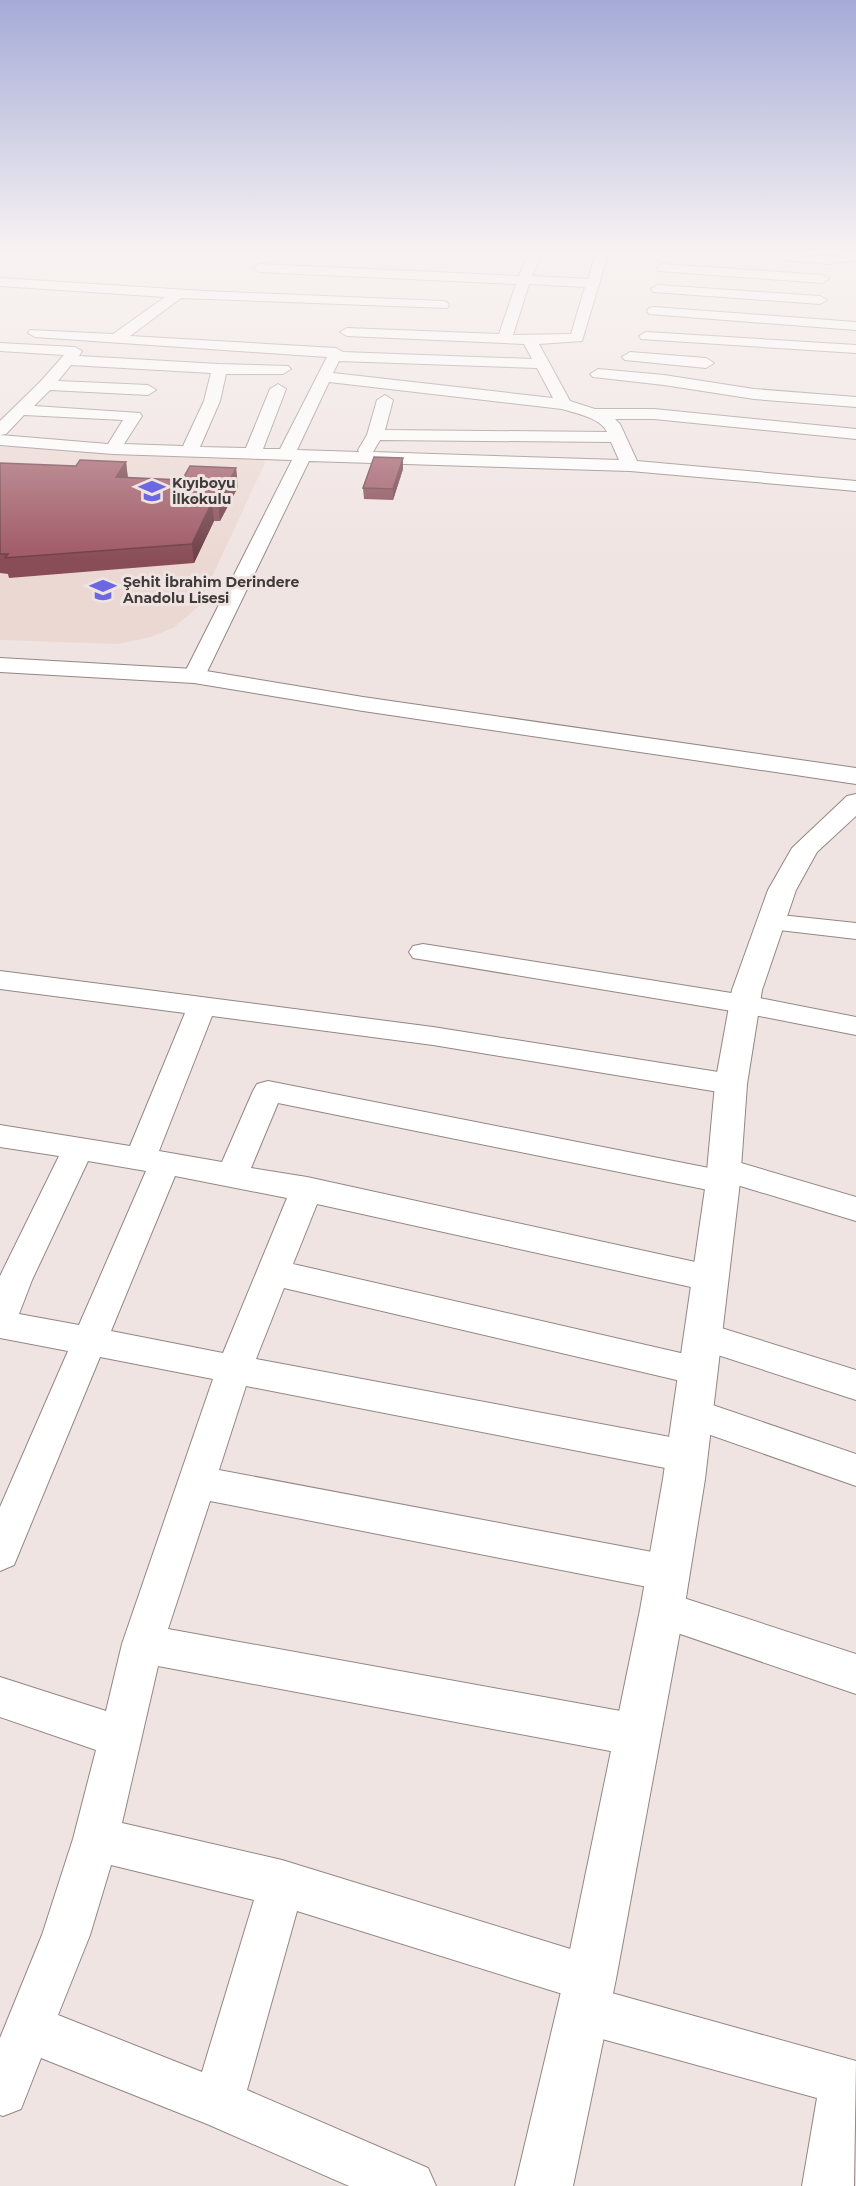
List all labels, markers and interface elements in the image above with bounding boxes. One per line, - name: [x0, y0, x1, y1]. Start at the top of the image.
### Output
- place label: Kıyıboyu İlkokulu: [172, 474, 236, 508]
- school or university icon: Kıyıboyu İlkokulu: [137, 476, 167, 506]
- place label: Şehit İbrahim Derindere Anadolu Lisesi: [122, 573, 299, 607]
- school or university icon: Şehit İbrahim Derindere Anadolu Lisesi: [88, 575, 118, 605]

